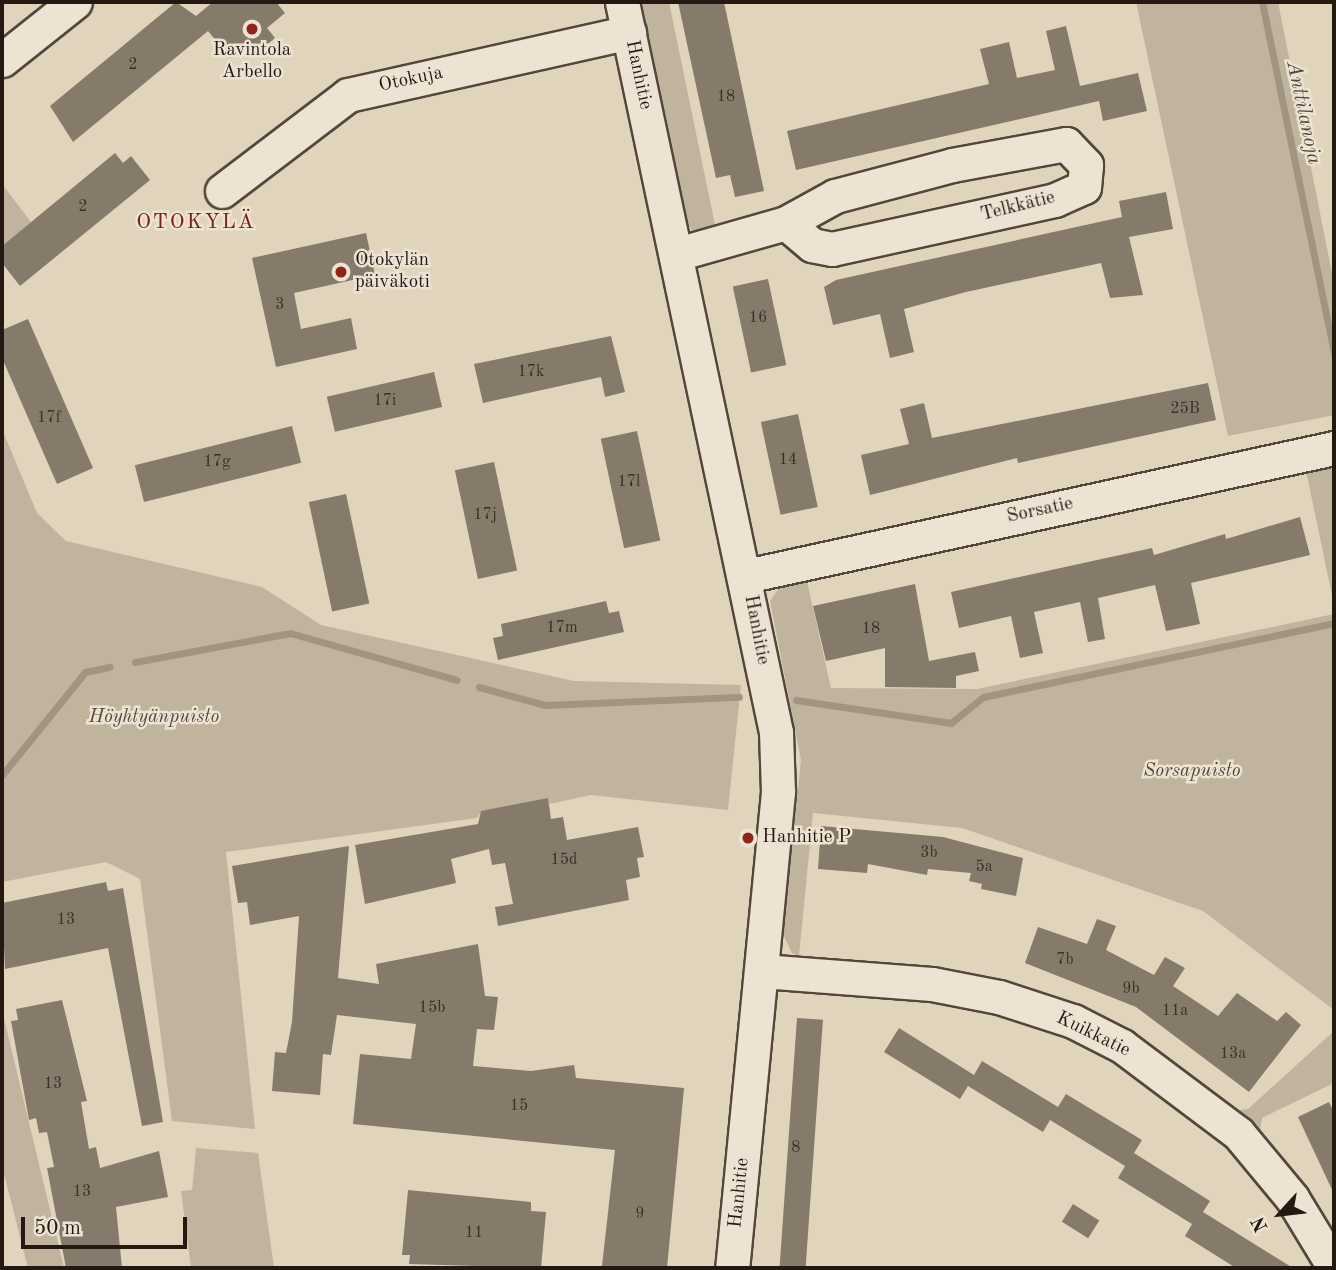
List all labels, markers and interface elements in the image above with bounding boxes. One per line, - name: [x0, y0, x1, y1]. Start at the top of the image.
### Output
- marker: Ravintola Arbello: [244, 21, 260, 37]
- street label: Hanhitie: [620, 38, 656, 112]
- place label: Ravintola Arbello: [213, 40, 291, 84]
- house number: 2: [128, 55, 138, 75]
- water label: Anttilanoja: [1280, 59, 1326, 167]
- street label: Otokuja: [377, 62, 445, 98]
- house number: 18: [717, 87, 735, 107]
- street label: Telkkätie: [978, 187, 1058, 227]
- house number: 2: [78, 197, 88, 217]
- district label: OTOKYLÄ: [137, 210, 255, 236]
- place label: Otokylän päiväkoti: [355, 250, 430, 294]
- marker: Otokylän päiväkoti: [333, 264, 349, 280]
- house number: 3: [275, 295, 285, 315]
- house number: 16: [749, 308, 767, 328]
- house number: 17k: [518, 362, 544, 382]
- house number: 17i: [374, 391, 396, 411]
- house number: 25B: [1170, 399, 1200, 419]
- house number: 17f: [37, 408, 61, 428]
- house number: 14: [779, 450, 797, 470]
- house number: 17g: [203, 452, 231, 472]
- house number: 17l: [618, 472, 640, 492]
- street label: Sorsatie: [1005, 493, 1075, 529]
- house number: 17j: [473, 505, 497, 525]
- street label: Hanhitie: [738, 593, 774, 667]
- house number: 17m: [546, 618, 578, 638]
- house number: 18: [862, 619, 880, 639]
- park label: Höyhtyänpuisto: [89, 707, 219, 729]
- park label: Sorsapuisto: [1143, 761, 1241, 783]
- place label: Hanhitie P: [762, 827, 851, 849]
- marker: Hanhitie P: [740, 830, 756, 846]
- house number: 3b: [920, 843, 938, 863]
- house number: 15d: [551, 850, 577, 870]
- house number: 5a: [975, 857, 993, 877]
- house number: 13: [57, 910, 75, 930]
- house number: 7b: [1056, 950, 1074, 970]
- house number: 9b: [1122, 979, 1140, 999]
- house number: 15b: [419, 998, 445, 1018]
- house number: 11a: [1162, 1001, 1188, 1021]
- street label: Kuikkatie: [1052, 1007, 1134, 1063]
- house number: 13a: [1220, 1044, 1246, 1064]
- house number: 13: [44, 1074, 62, 1094]
- house number: 15: [510, 1096, 528, 1116]
- house number: 8: [791, 1138, 801, 1158]
- street label: Hanhitie: [725, 1157, 755, 1229]
- north arrow: [1245, 1179, 1315, 1249]
- house number: 13: [73, 1182, 91, 1202]
- scale bar: [24, 1204, 191, 1248]
- house number: 9: [635, 1204, 645, 1224]
- text: N: [1249, 1213, 1273, 1235]
- text: 50 m: [34, 1218, 81, 1239]
- house number: 11: [465, 1223, 483, 1243]

